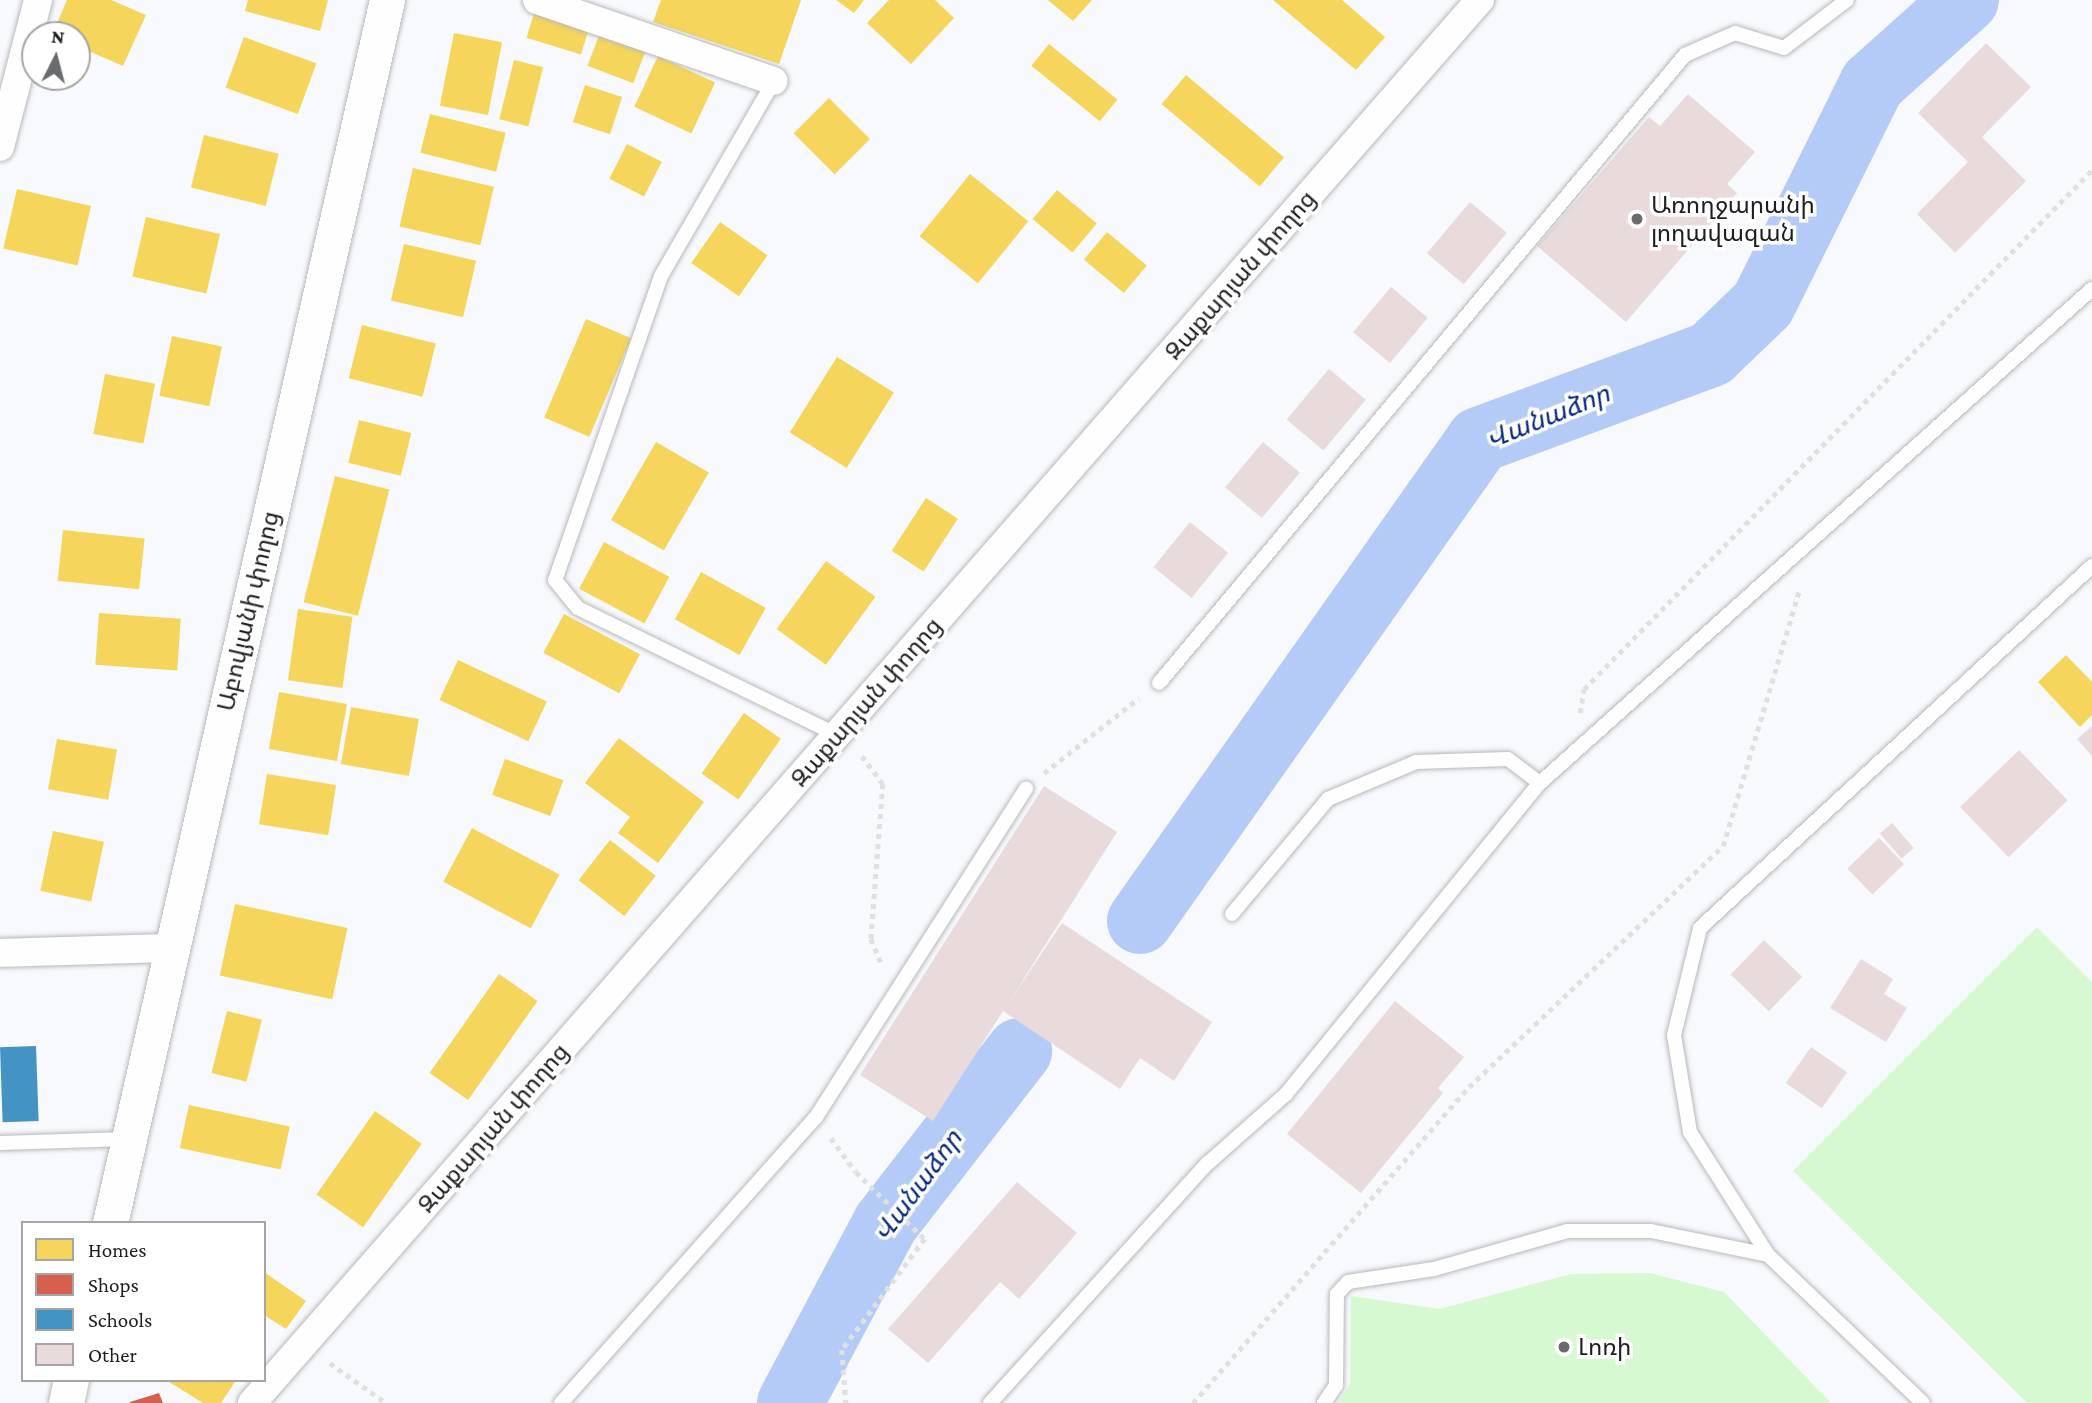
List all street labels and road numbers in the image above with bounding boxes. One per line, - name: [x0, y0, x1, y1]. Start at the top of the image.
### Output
- street label: Զաքարյան փողոց: [1158, 184, 1322, 366]
- street label: Աբովյանի փողոց: [211, 508, 285, 714]
- street label: Զաքարյան փողոց: [784, 611, 948, 793]
- street label: Զաքարյան փողոց: [411, 1037, 575, 1219]

